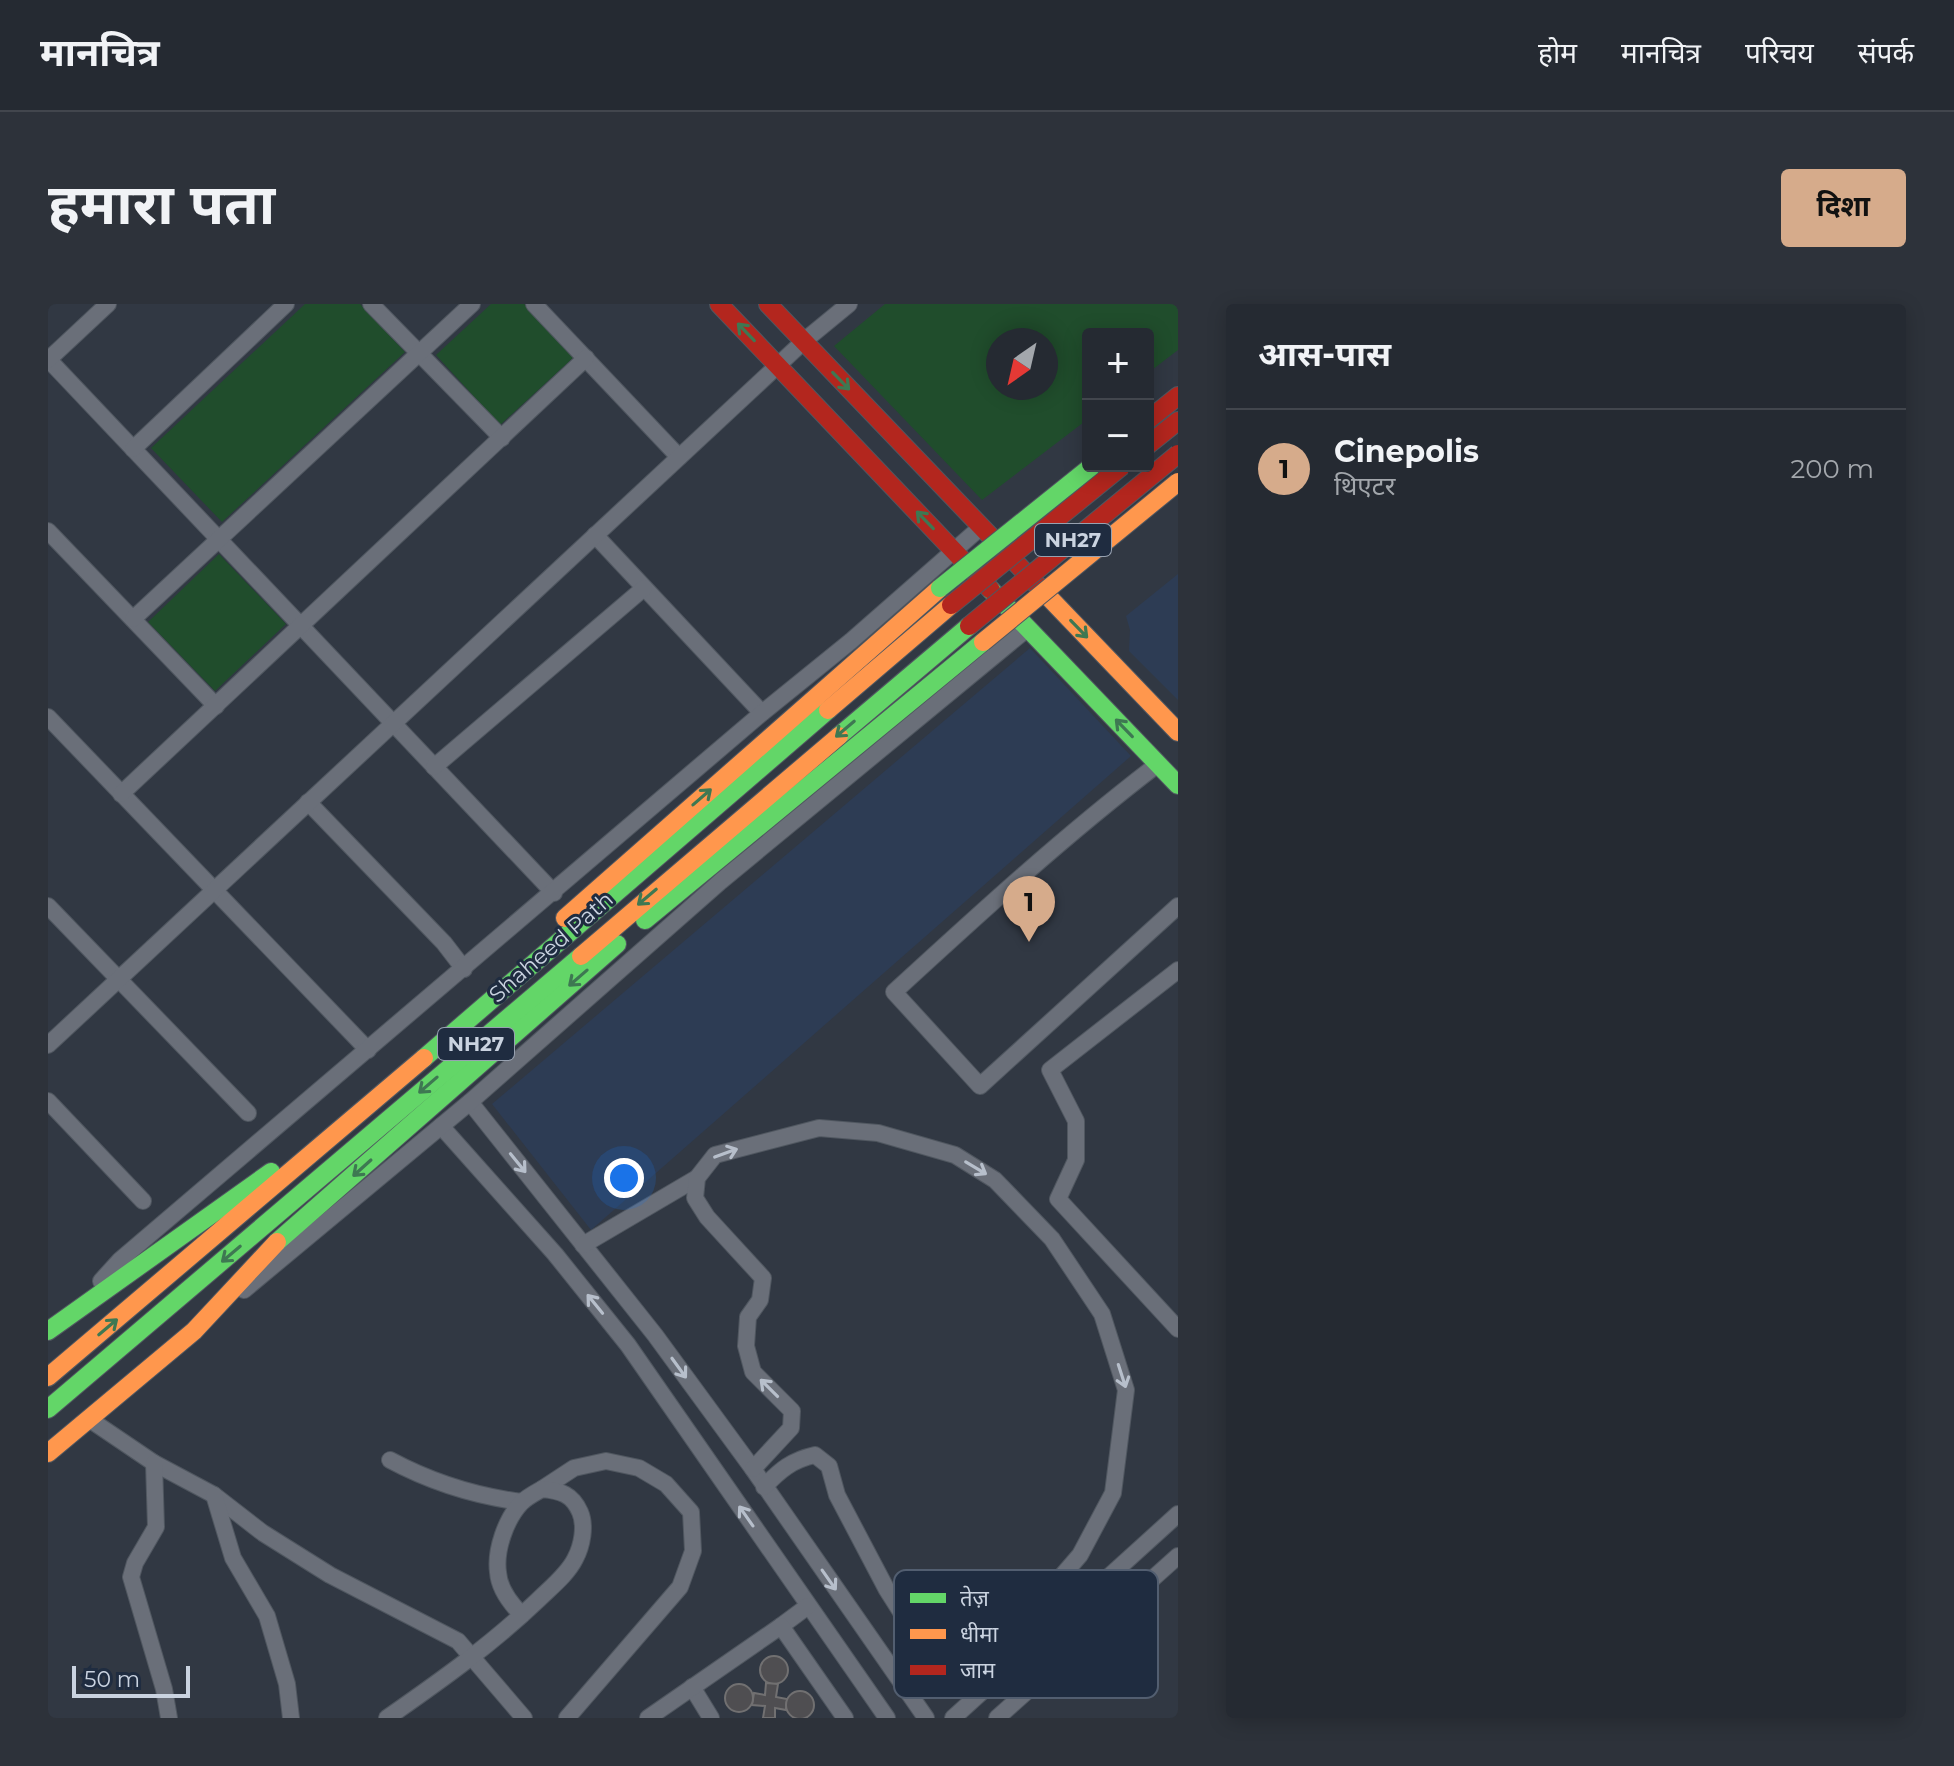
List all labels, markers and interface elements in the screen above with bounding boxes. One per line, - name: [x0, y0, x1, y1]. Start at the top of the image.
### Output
- text: मानचित्र: [40, 29, 160, 76]
- text: होम: [1538, 36, 1577, 70]
- text: मानचित्र: [1621, 36, 1701, 70]
- text: परिचय: [1745, 36, 1814, 70]
- text: संपर्क: [1858, 36, 1914, 70]
- button: दिशा: [1781, 169, 1906, 247]
- text: हमारा पता: [48, 170, 275, 238]
- one-way arrow: [737, 323, 756, 342]
- north arrow: [986, 328, 1058, 400]
- map controls: [1082, 328, 1154, 472]
- button: +: [1082, 328, 1154, 400]
- text: आस-पास: [1258, 333, 1391, 375]
- one-way arrow: [832, 370, 850, 390]
- button: −: [1082, 400, 1154, 472]
- text: Cinepolis: [1334, 433, 1479, 470]
- text: 1: [1279, 453, 1289, 485]
- text: 200 m: [1790, 453, 1874, 485]
- text: थिएटर: [1334, 470, 1395, 502]
- one-way arrow: [916, 510, 935, 530]
- road number: NH27: [1035, 524, 1111, 556]
- one-way arrow: [1069, 619, 1088, 638]
- one-way arrow: [1116, 719, 1134, 739]
- one-way arrow: [835, 720, 855, 738]
- one-way arrow: [691, 788, 712, 806]
- pin: 1: [1003, 876, 1055, 942]
- street label: Shaheed Path: [483, 886, 619, 1008]
- one-way arrow: [637, 888, 657, 906]
- one-way arrow: [569, 969, 589, 987]
- road number: NH27: [438, 1028, 514, 1060]
- one-way arrow: [419, 1076, 439, 1094]
- one-way arrow: [713, 1144, 738, 1159]
- one-way arrow: [510, 1152, 527, 1173]
- your location: [604, 1158, 644, 1198]
- one-way arrow: [352, 1159, 372, 1177]
- one-way arrow: [964, 1160, 987, 1176]
- one-way arrow: [221, 1245, 241, 1263]
- one-way arrow: [587, 1294, 604, 1315]
- one-way arrow: [97, 1318, 118, 1336]
- one-way arrow: [671, 1356, 687, 1378]
- one-way arrow: [1115, 1364, 1130, 1389]
- one-way arrow: [760, 1379, 779, 1398]
- one-way arrow: [738, 1505, 754, 1527]
- one-way arrow: [821, 1568, 837, 1590]
- legend: [894, 1570, 1158, 1698]
- text: तेज़: [960, 1585, 990, 1612]
- text: धीमा: [960, 1621, 998, 1648]
- text: जाम: [960, 1657, 996, 1684]
- scale bar: [72, 1662, 190, 1698]
- text: 50 m: [84, 1666, 140, 1693]

